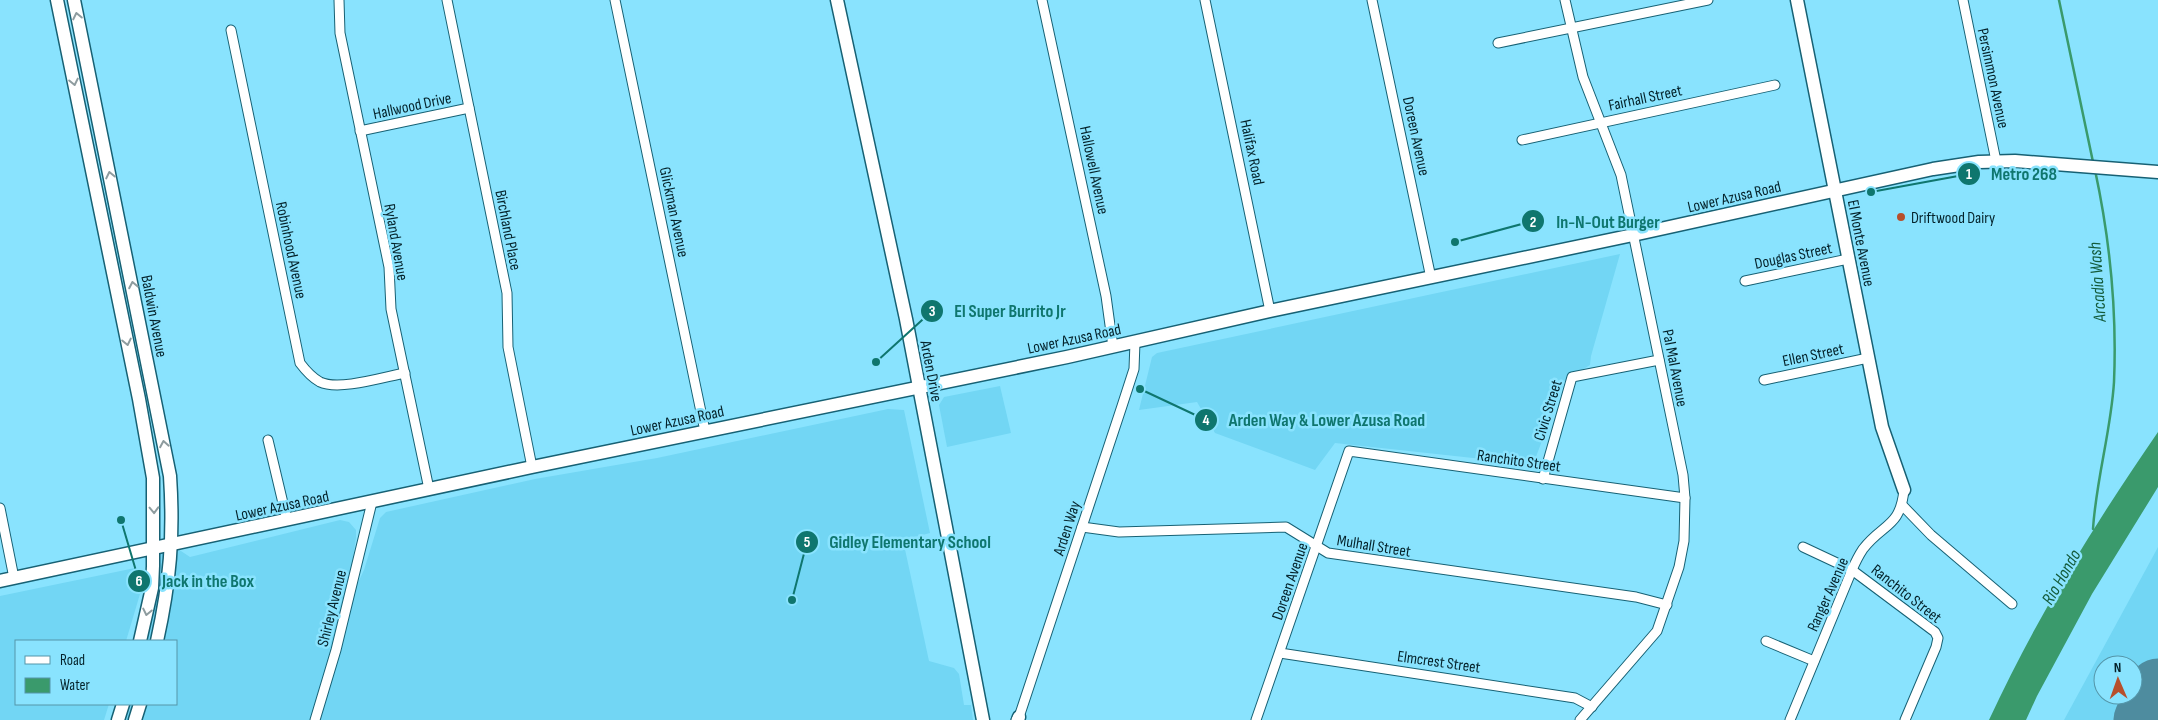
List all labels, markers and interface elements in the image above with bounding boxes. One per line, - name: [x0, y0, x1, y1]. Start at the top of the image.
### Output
- one-way arrow: [72, 11, 83, 20]
- street label: Persimmon Avenue: [1973, 26, 2012, 130]
- one-way arrow: [68, 78, 78, 86]
- street label: Fairhall Street: [1607, 81, 1684, 116]
- street label: Hallwood Drive: [371, 89, 453, 124]
- street label: Doreen Avenue: [1398, 95, 1433, 178]
- street label: Halifax Road: [1235, 118, 1268, 187]
- street label: Hallowell Avenue: [1075, 124, 1112, 216]
- callout: Metro 268: [1956, 158, 2067, 191]
- text: Metro 268: [1991, 164, 2057, 185]
- street label: Glickman Avenue: [655, 165, 692, 259]
- text: 1: [1966, 165, 1972, 184]
- one-way arrow: [105, 170, 116, 179]
- street label: Lower Azusa Road: [1686, 177, 1783, 217]
- street label: Birchland Place: [490, 188, 525, 272]
- street label: El Monte Avenue: [1843, 198, 1878, 288]
- street label: Robinhood Avenue: [271, 200, 310, 301]
- street label: Ryland Avenue: [379, 202, 412, 282]
- callout: In-N-Out Burger: [1521, 205, 1670, 238]
- place label: Driftwood Dairy: [1911, 209, 1995, 228]
- marker: Driftwood Dairy: [1895, 211, 1907, 223]
- text: In-N-Out Burger: [1556, 212, 1660, 233]
- text: 2: [1530, 213, 1536, 232]
- street label: Douglas Street: [1753, 239, 1834, 274]
- water label: Arcadia Wash: [2084, 241, 2111, 324]
- street label: Baldwin Avenue: [136, 274, 171, 359]
- one-way arrow: [128, 280, 138, 289]
- callout: El Super Burrito Jr: [920, 295, 1076, 328]
- text: El Super Burrito Jr: [954, 301, 1066, 322]
- text: 3: [929, 302, 936, 321]
- street label: Lower Azusa Road: [1026, 320, 1123, 359]
- street label: Pal Mal Avenue: [1658, 328, 1691, 409]
- one-way arrow: [121, 337, 132, 346]
- street label: Arden Drive: [915, 338, 946, 403]
- street label: Ellen Street: [1781, 340, 1846, 371]
- street label: Civic Street: [1530, 378, 1567, 443]
- street label: Lower Azusa Road: [629, 402, 726, 441]
- callout: Arden Way & Lower Azusa Road: [1194, 403, 1435, 436]
- text: Arden Way & Lower Azusa Road: [1228, 410, 1425, 431]
- text: 4: [1203, 411, 1210, 430]
- one-way arrow: [160, 440, 170, 449]
- street label: Ranchito Street: [1476, 446, 1562, 477]
- street label: Lower Azusa Road: [234, 487, 331, 526]
- street label: Arden Way: [1049, 499, 1085, 559]
- one-way arrow: [149, 506, 159, 514]
- callout: Gidley Elementary School: [794, 526, 1001, 559]
- street label: Mulhall Street: [1336, 531, 1412, 562]
- text: Gidley Elementary School: [829, 532, 991, 553]
- text: 5: [804, 533, 811, 552]
- street label: Doreen Avenue: [1268, 540, 1312, 623]
- water label: Rio Hondo: [2037, 545, 2086, 609]
- street label: Ranger Avenue: [1804, 555, 1853, 635]
- street label: Ranchito Street: [1867, 561, 1945, 628]
- callout: Jack in the Box: [127, 565, 264, 598]
- street label: Shirley Avenue: [314, 568, 351, 649]
- text: Jack in the Box: [161, 571, 254, 592]
- text: 6: [135, 572, 143, 591]
- one-way arrow: [142, 607, 153, 616]
- legend: [15, 640, 178, 705]
- street label: Elmcrest Street: [1396, 647, 1482, 678]
- text: Road: [60, 651, 85, 670]
- north arrow: [2093, 655, 2143, 705]
- text: N: [2114, 659, 2122, 676]
- text: Water: [60, 676, 91, 695]

